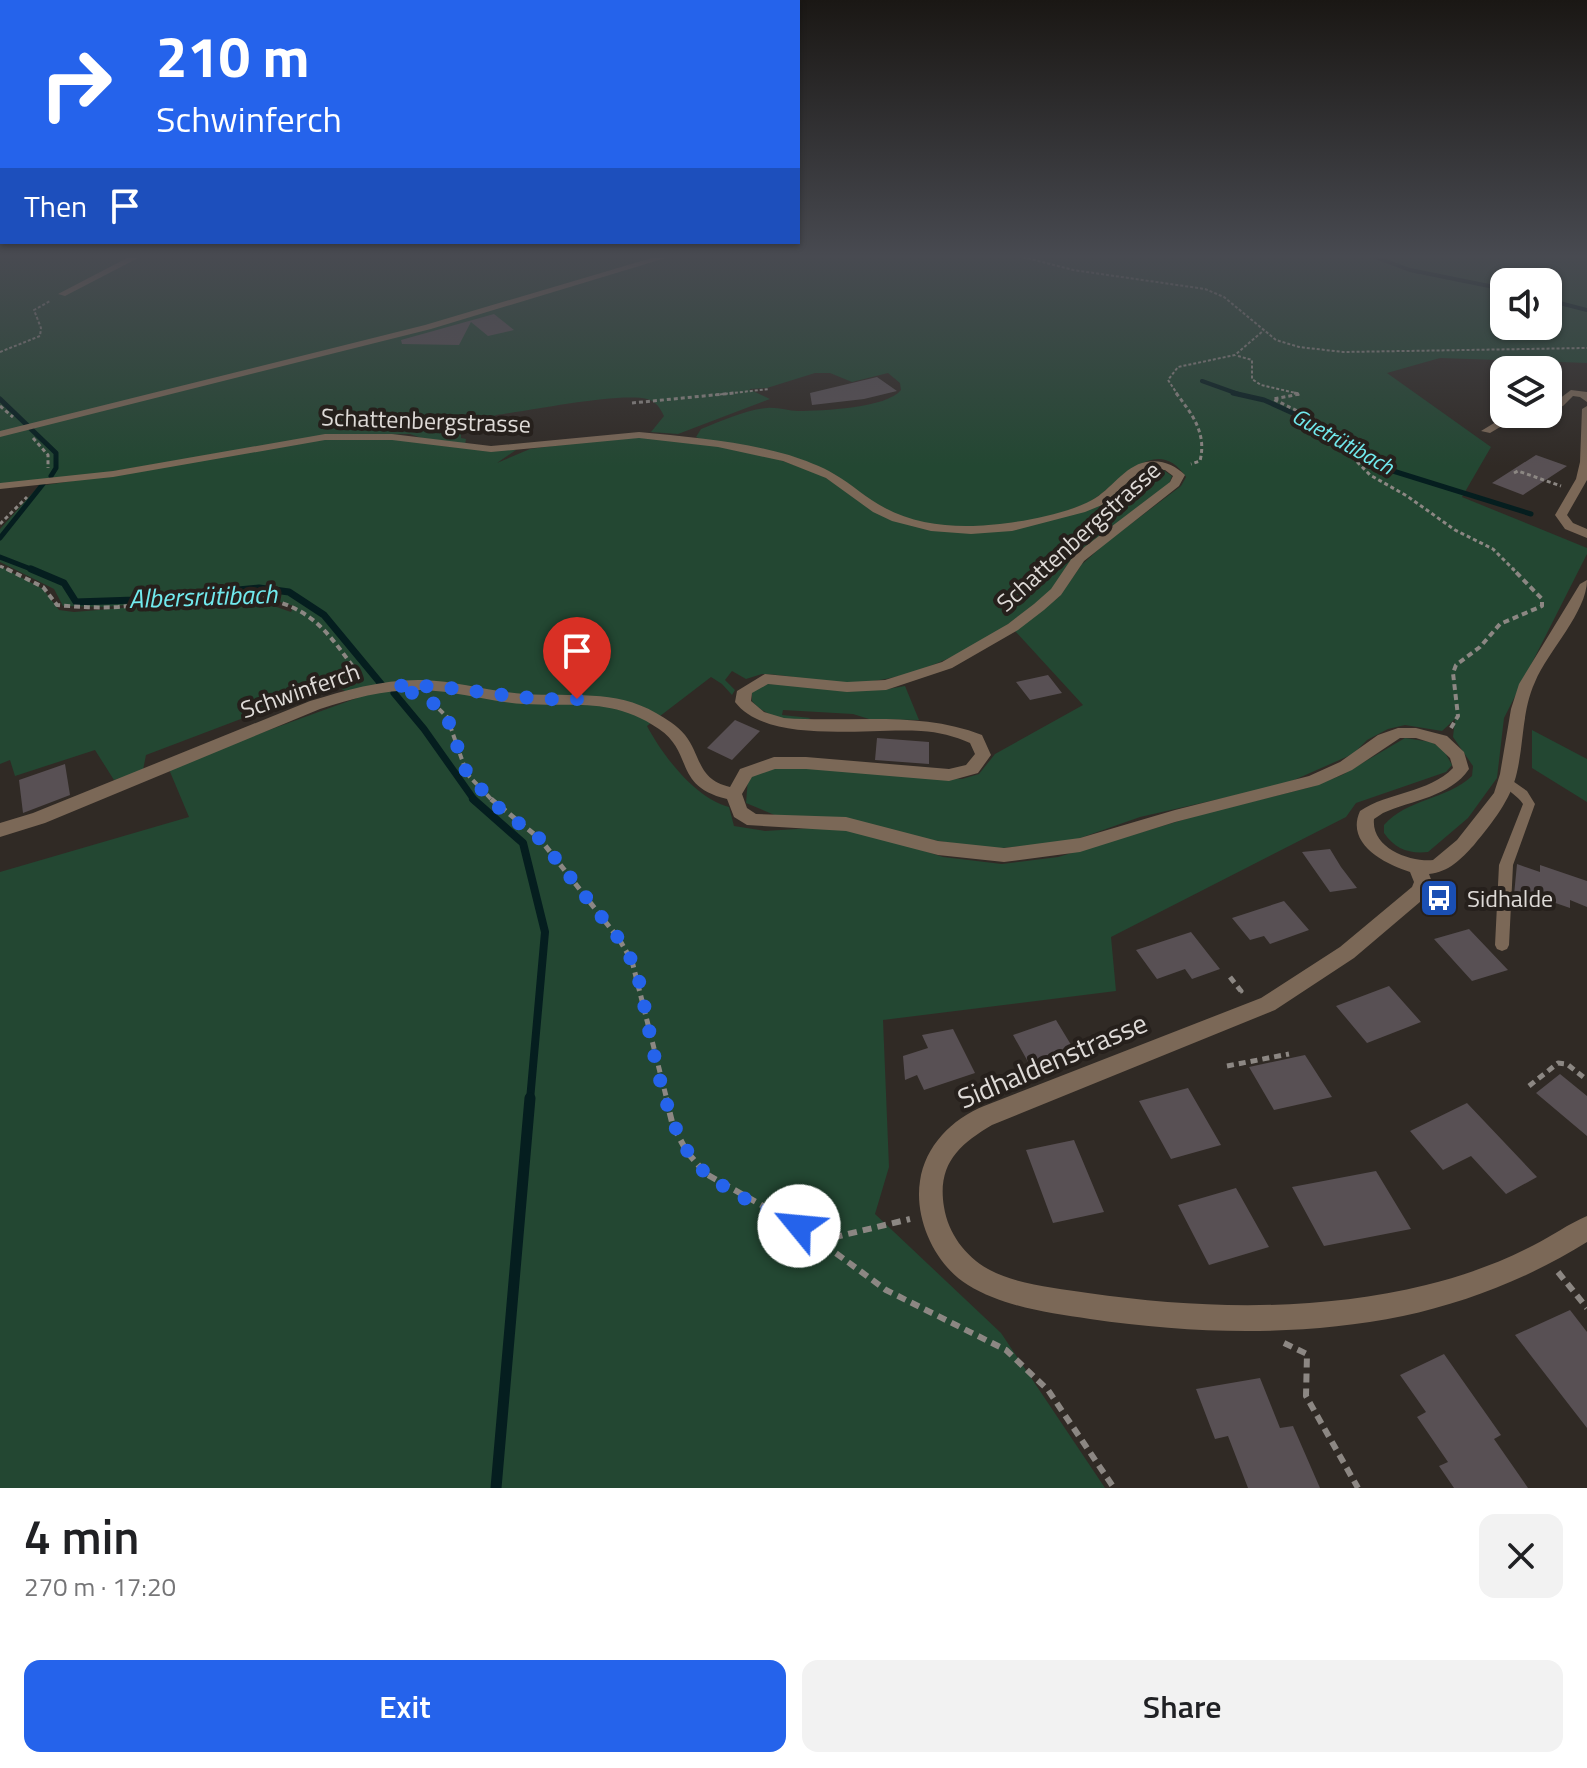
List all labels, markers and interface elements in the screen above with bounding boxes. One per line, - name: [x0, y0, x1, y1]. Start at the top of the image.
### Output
- text: 210 m: [156, 14, 309, 99]
- icon: right: [24, 32, 128, 136]
- text: Schwinferch: [156, 91, 342, 146]
- text: Then: [24, 183, 87, 229]
- icon: arrive: [103, 184, 147, 228]
- map controls: [1490, 268, 1562, 428]
- button: sound: [1490, 268, 1562, 340]
- button: layers: [1490, 356, 1562, 428]
- street label: Schattenbergstrasse: [321, 398, 531, 442]
- water label: Guetrütibach: [1286, 399, 1401, 484]
- street label: Schattenbergstrasse: [988, 452, 1168, 620]
- water label: Albersrütibach: [128, 574, 279, 618]
- pin: [543, 617, 611, 699]
- icon: arrive: [555, 629, 599, 673]
- street label: Schwinferch: [236, 653, 364, 727]
- bus stop icon: Sidhalde: [1418, 877, 1460, 919]
- place label: Sidhalde: [1467, 880, 1553, 916]
- street label: Sidhaldenstrasse: [950, 1001, 1154, 1119]
- position arrow: [757, 1184, 841, 1268]
- text: 4 min: [24, 1500, 139, 1573]
- button: close: [1479, 1514, 1563, 1598]
- text: 270 m · 17:20: [24, 1567, 176, 1606]
- button: Exit: [24, 1660, 786, 1752]
- button: Share: [802, 1660, 1563, 1752]

